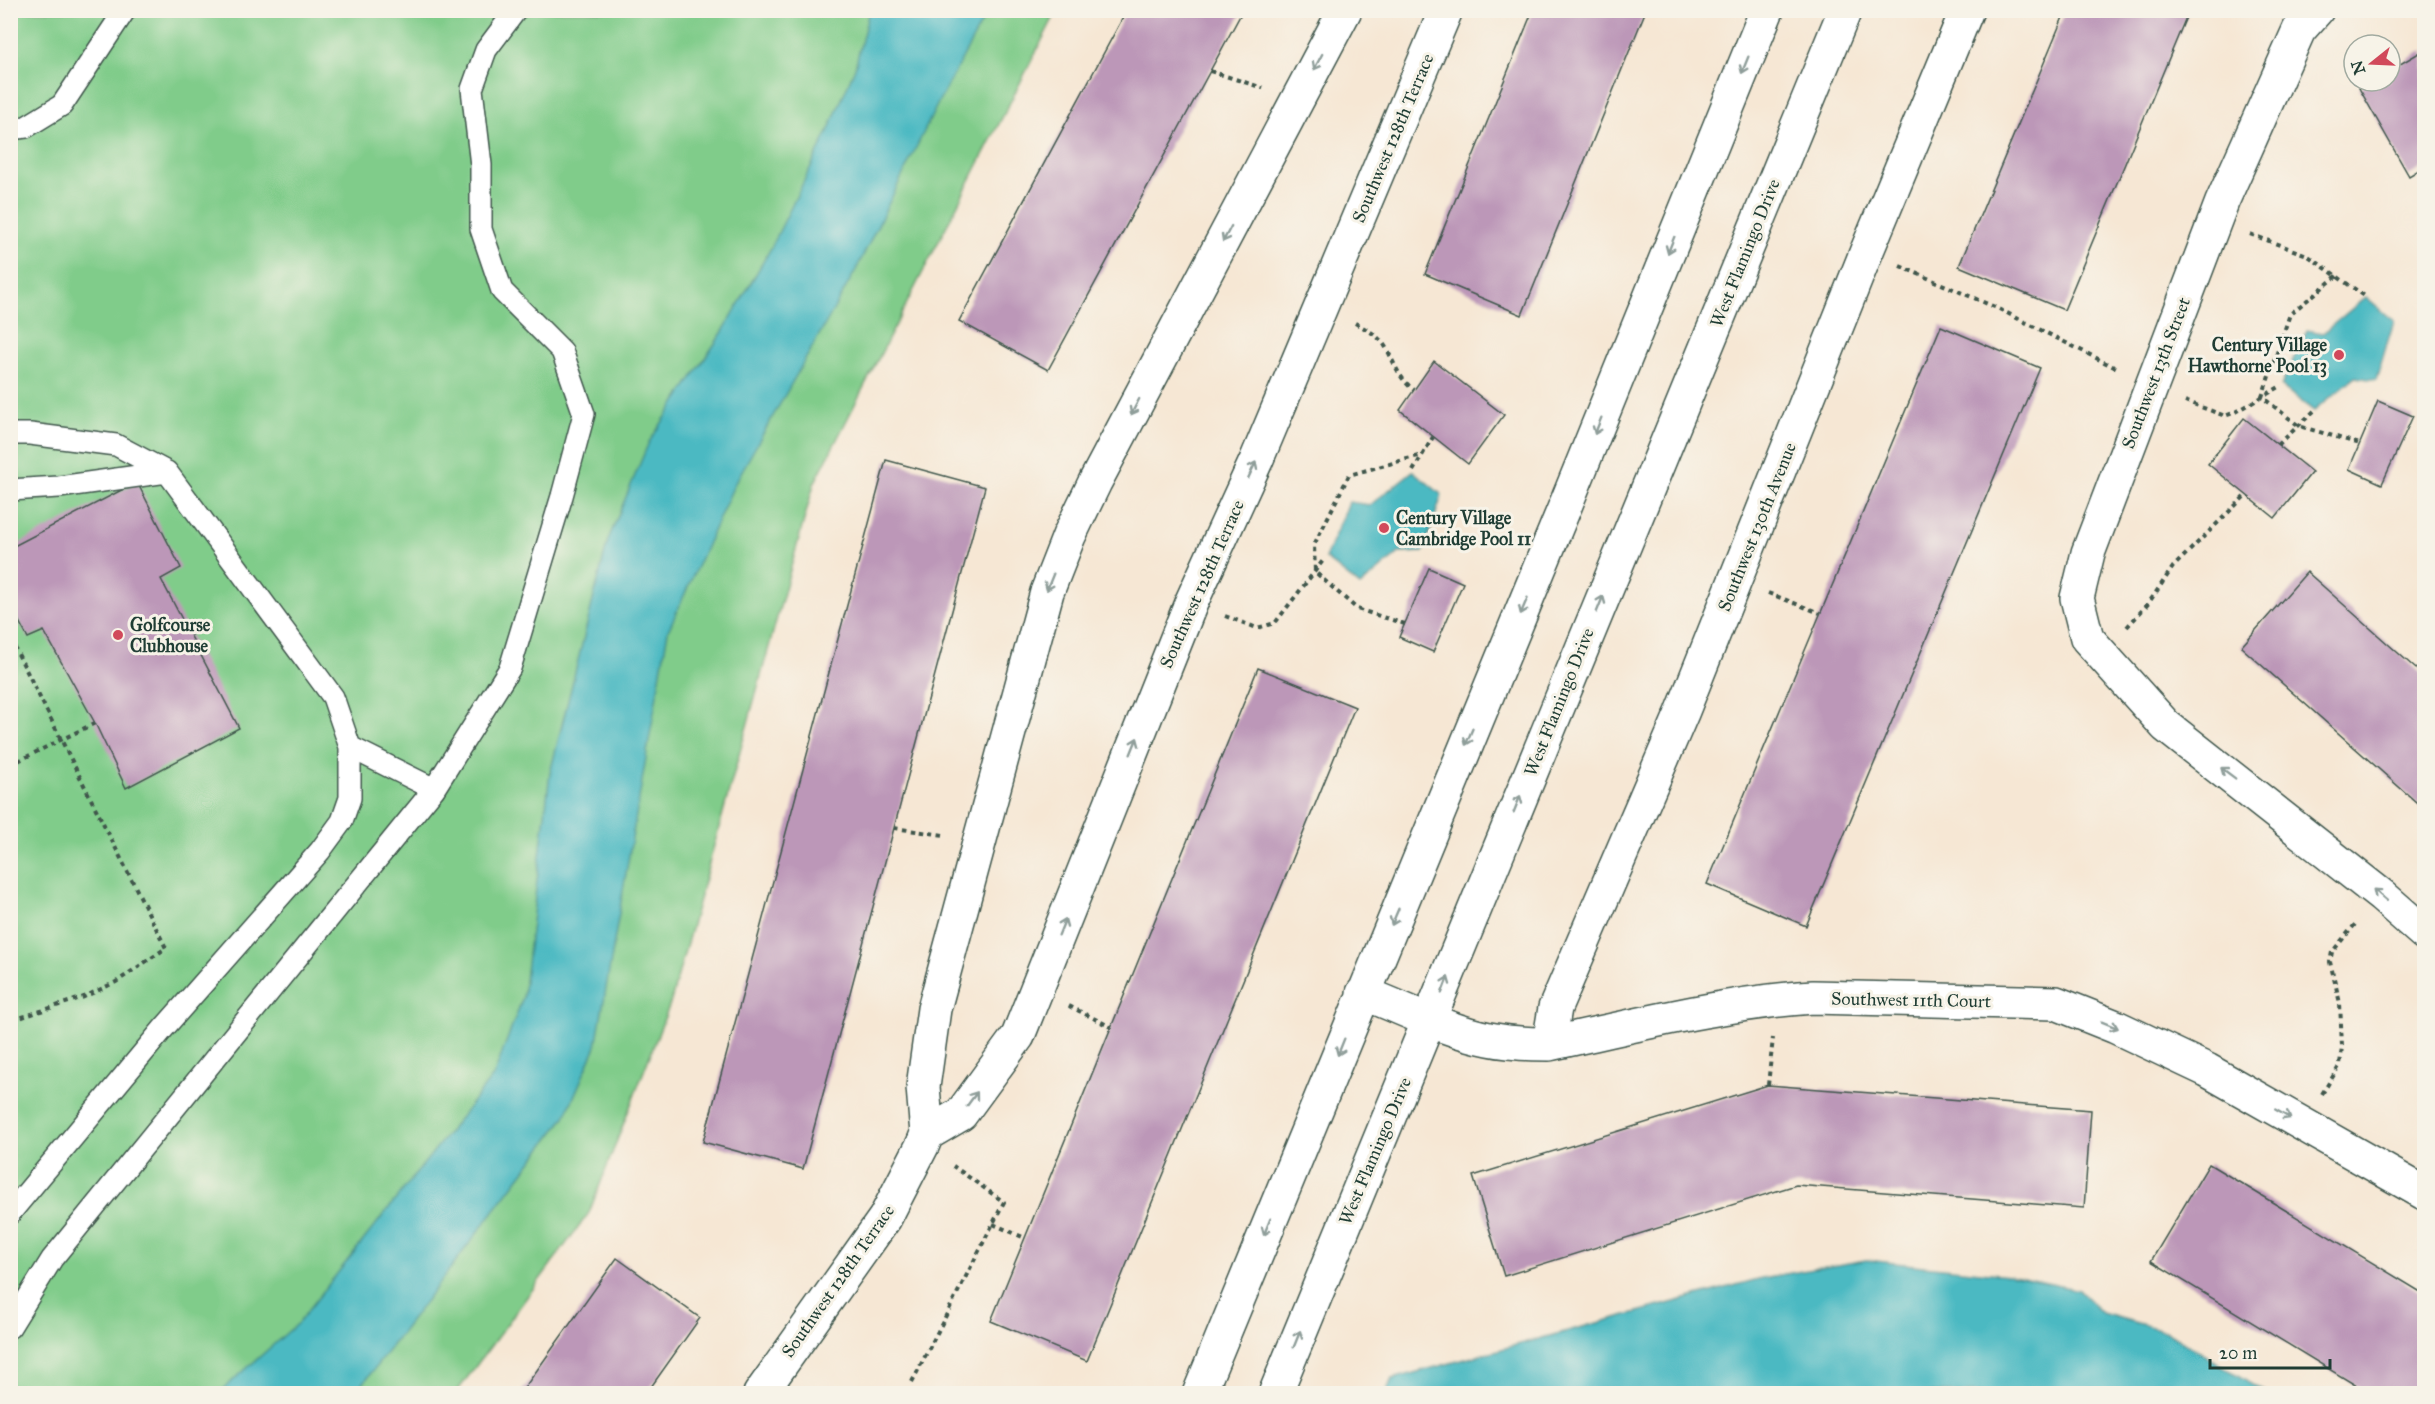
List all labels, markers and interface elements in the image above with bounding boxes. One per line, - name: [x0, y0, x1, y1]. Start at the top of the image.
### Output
- north arrow: [2342, 33, 2402, 93]
- street label: Southwest 128th Terrace: [1347, 50, 1439, 226]
- one-way arrow: [1312, 53, 1323, 71]
- one-way arrow: [1739, 55, 1750, 73]
- text: N: [2347, 58, 2369, 77]
- street label: West Flamingo Drive: [1705, 176, 1786, 331]
- one-way arrow: [1220, 225, 1232, 243]
- one-way arrow: [1665, 236, 1676, 254]
- street label: Southwest 13th Street: [2117, 294, 2195, 452]
- place label: Century Village Hawthorne Pool 13: [2188, 334, 2327, 378]
- marker: Century Village Hawthorne Pool 13: [2332, 348, 2346, 362]
- one-way arrow: [1129, 397, 1140, 415]
- one-way arrow: [1592, 416, 1603, 435]
- street label: Southwest 130th Avenue: [1713, 439, 1801, 615]
- one-way arrow: [1247, 462, 1258, 480]
- street label: Southwest 128th Terrace: [1155, 497, 1249, 671]
- place label: Century Village Cambridge Pool 11: [1396, 507, 1531, 551]
- marker: Century Village Cambridge Pool 11: [1377, 521, 1391, 535]
- one-way arrow: [1044, 572, 1055, 591]
- one-way arrow: [1595, 595, 1606, 614]
- one-way arrow: [1518, 597, 1529, 615]
- place label: Golfcourse Clubhouse: [130, 614, 211, 657]
- street label: West Flamingo Drive: [1519, 625, 1600, 780]
- marker: Golfcourse Clubhouse: [111, 628, 125, 642]
- one-way arrow: [1463, 727, 1474, 746]
- one-way arrow: [1129, 737, 1140, 756]
- one-way arrow: [2221, 767, 2237, 779]
- one-way arrow: [1512, 795, 1523, 813]
- one-way arrow: [2373, 888, 2388, 902]
- one-way arrow: [1389, 907, 1400, 926]
- one-way arrow: [1057, 918, 1068, 937]
- one-way arrow: [1440, 976, 1451, 995]
- street label: Southwest 11th Court: [1831, 988, 1992, 1012]
- one-way arrow: [2100, 1020, 2119, 1031]
- one-way arrow: [1335, 1037, 1346, 1055]
- street label: West Flamingo Drive: [1334, 1074, 1417, 1228]
- one-way arrow: [966, 1091, 979, 1107]
- one-way arrow: [2274, 1108, 2291, 1120]
- street label: Southwest 128th Terrace: [777, 1200, 899, 1362]
- one-way arrow: [1261, 1218, 1272, 1236]
- one-way arrow: [1292, 1331, 1303, 1349]
- scale bar: [2210, 1332, 2330, 1370]
- text: 20 m: [2219, 1342, 2257, 1364]

